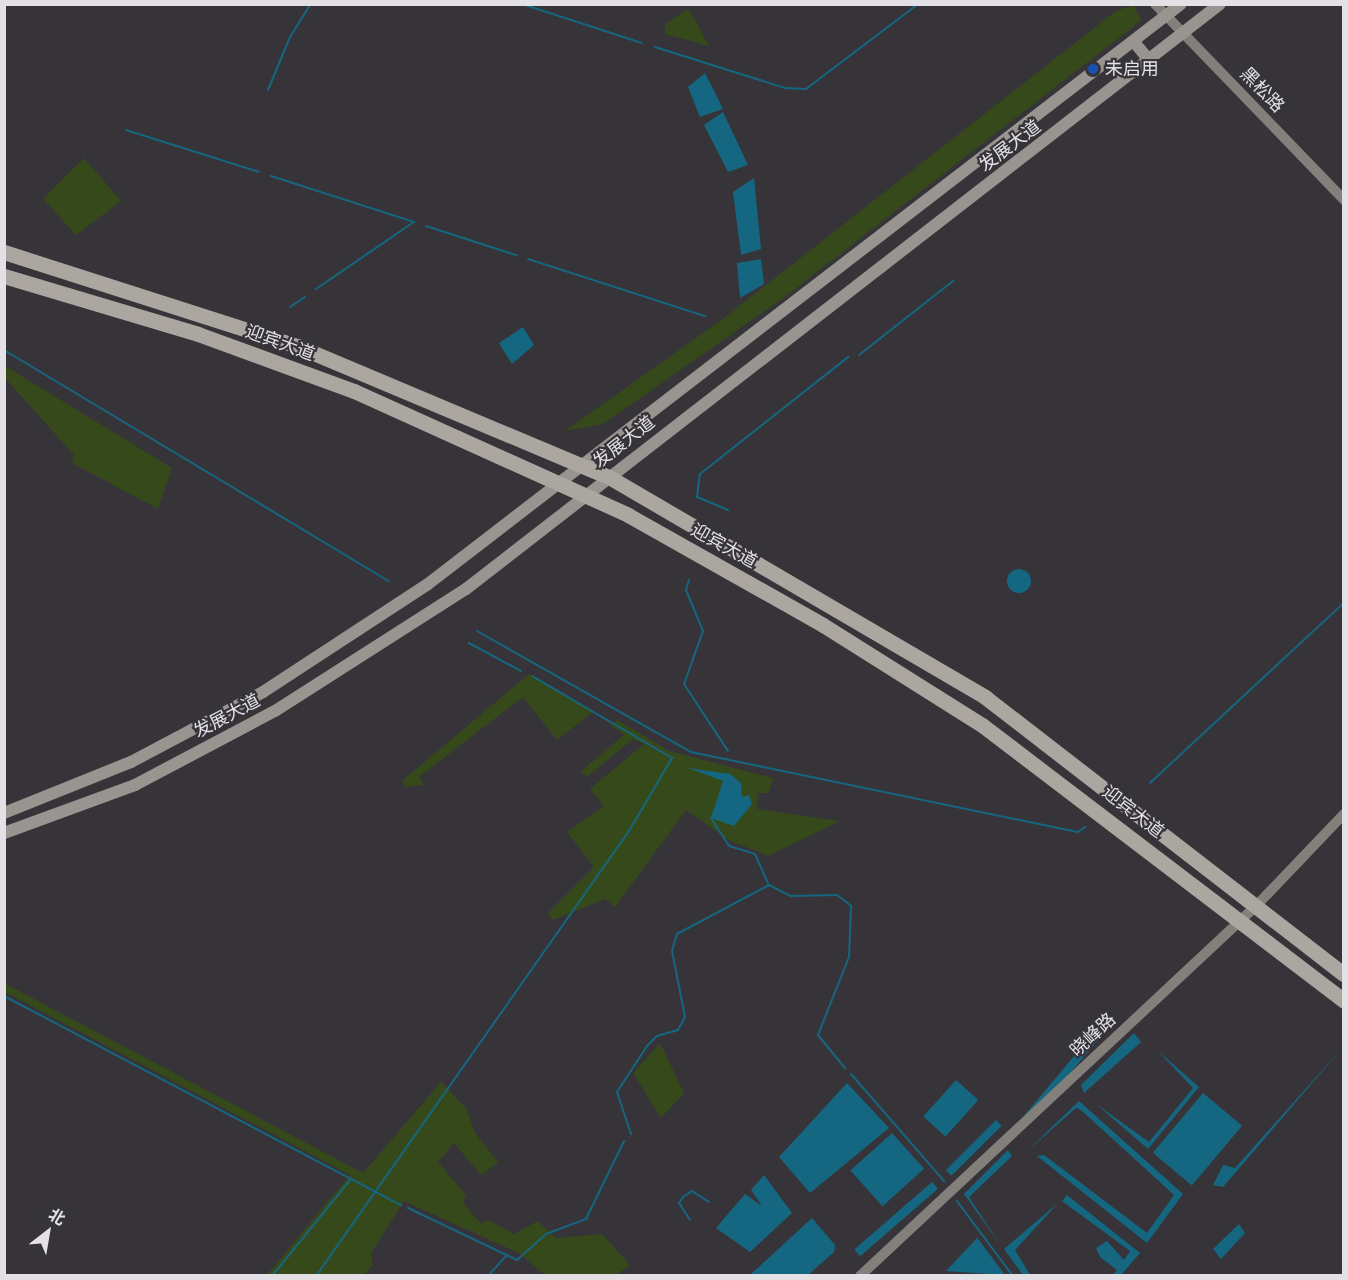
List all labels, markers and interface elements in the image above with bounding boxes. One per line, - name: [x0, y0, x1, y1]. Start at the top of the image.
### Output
- place label: 未启用: [1105, 58, 1159, 80]
- marker: 未启用: [1086, 62, 1100, 76]
- street label: 黑松路: [1235, 63, 1289, 117]
- street label: 发展大道: [975, 116, 1045, 176]
- street label: 迎宾大道: [242, 321, 318, 365]
- street label: 发展大道: [589, 411, 659, 473]
- street label: 迎宾大道: [687, 519, 761, 573]
- street label: 发展大道: [190, 690, 264, 742]
- street label: 迎宾大道: [1098, 781, 1168, 843]
- street label: 晓峰路: [1066, 1009, 1120, 1061]
- north arrow: [18, 1202, 78, 1262]
- text: 北: [45, 1204, 69, 1229]

